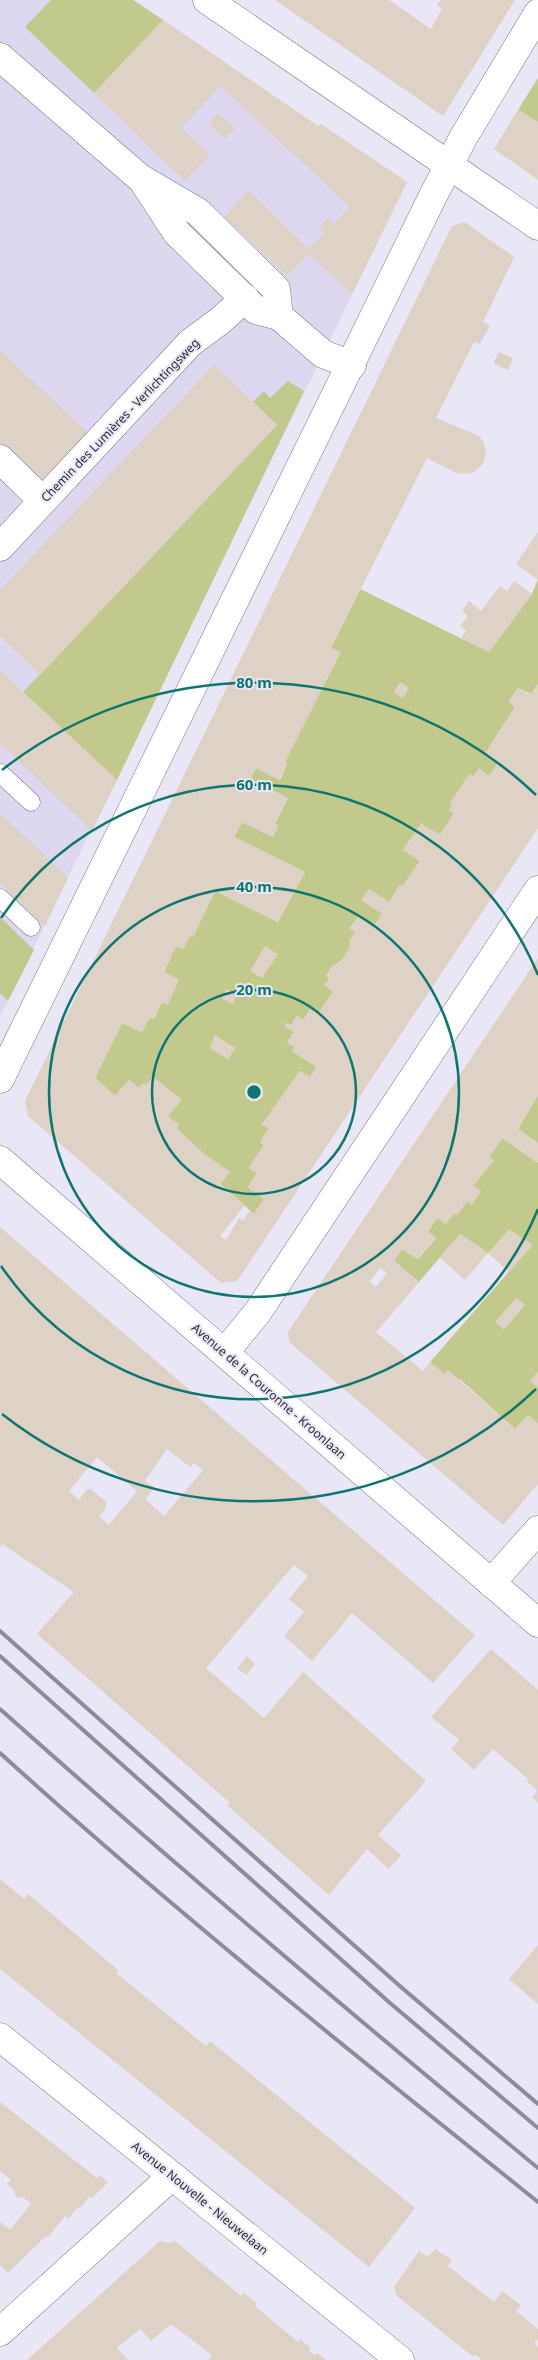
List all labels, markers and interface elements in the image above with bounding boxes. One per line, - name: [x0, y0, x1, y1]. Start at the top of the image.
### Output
- street label: Chemin des Lumières - Verlichtingsweg: [37, 334, 203, 506]
- text: 80 m: [236, 672, 272, 692]
- text: 60 m: [236, 774, 272, 794]
- text: 40 m: [236, 876, 272, 896]
- text: 20 m: [236, 979, 272, 999]
- centre of rings: [245, 1083, 263, 1101]
- street label: Avenue de la Couronne - Kroonlaan: [188, 1319, 350, 1463]
- street label: Avenue Nouvelle - Nieuwelaan: [128, 2137, 272, 2259]

